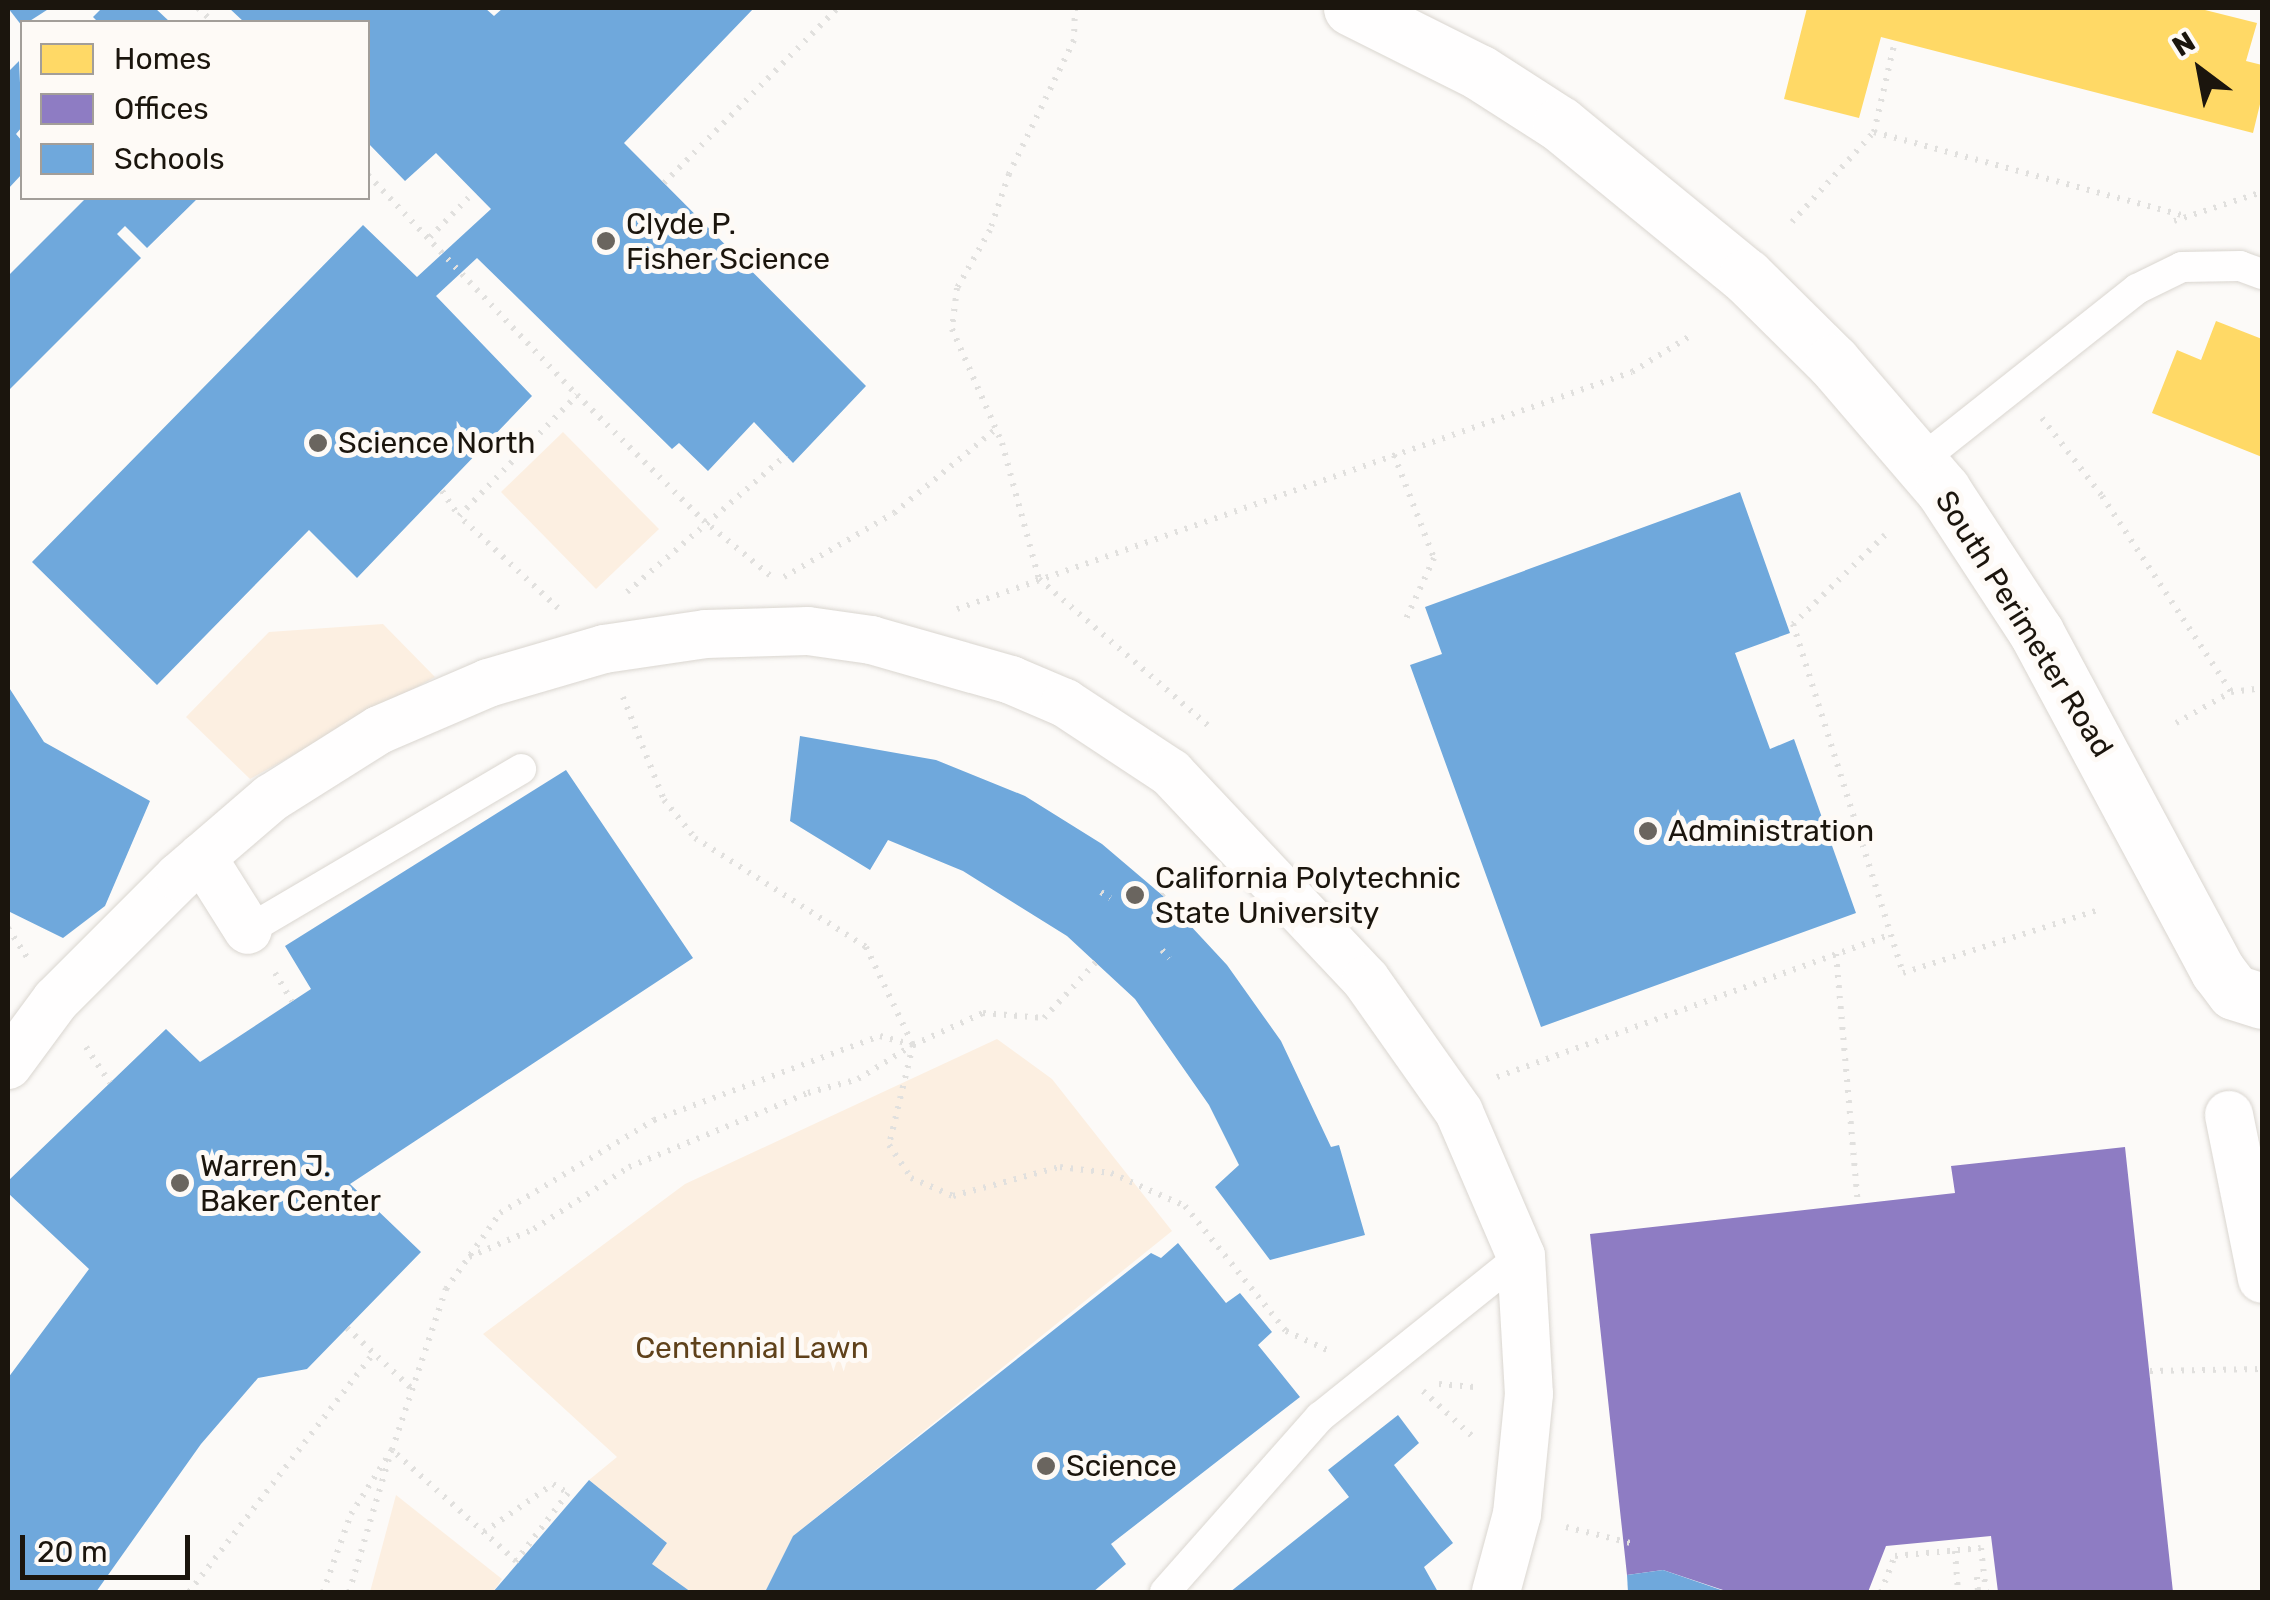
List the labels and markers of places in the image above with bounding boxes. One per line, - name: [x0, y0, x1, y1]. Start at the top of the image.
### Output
- place label: Clyde P. Fisher Science: [626, 206, 831, 276]
- marker: Clyde P. Fisher Science: [595, 230, 617, 252]
- place label: Science North: [338, 425, 536, 461]
- marker: Science North: [307, 432, 329, 454]
- place label: Administration: [1668, 813, 1874, 849]
- marker: Administration: [1637, 820, 1659, 842]
- place label: California Polytechnic State University: [1155, 860, 1461, 930]
- marker: California Polytechnic State University: [1124, 884, 1146, 906]
- place label: Warren J. Baker Center: [200, 1148, 382, 1218]
- marker: Warren J. Baker Center: [169, 1172, 191, 1194]
- place label: Science: [1066, 1448, 1177, 1484]
- marker: Science: [1035, 1455, 1057, 1477]

